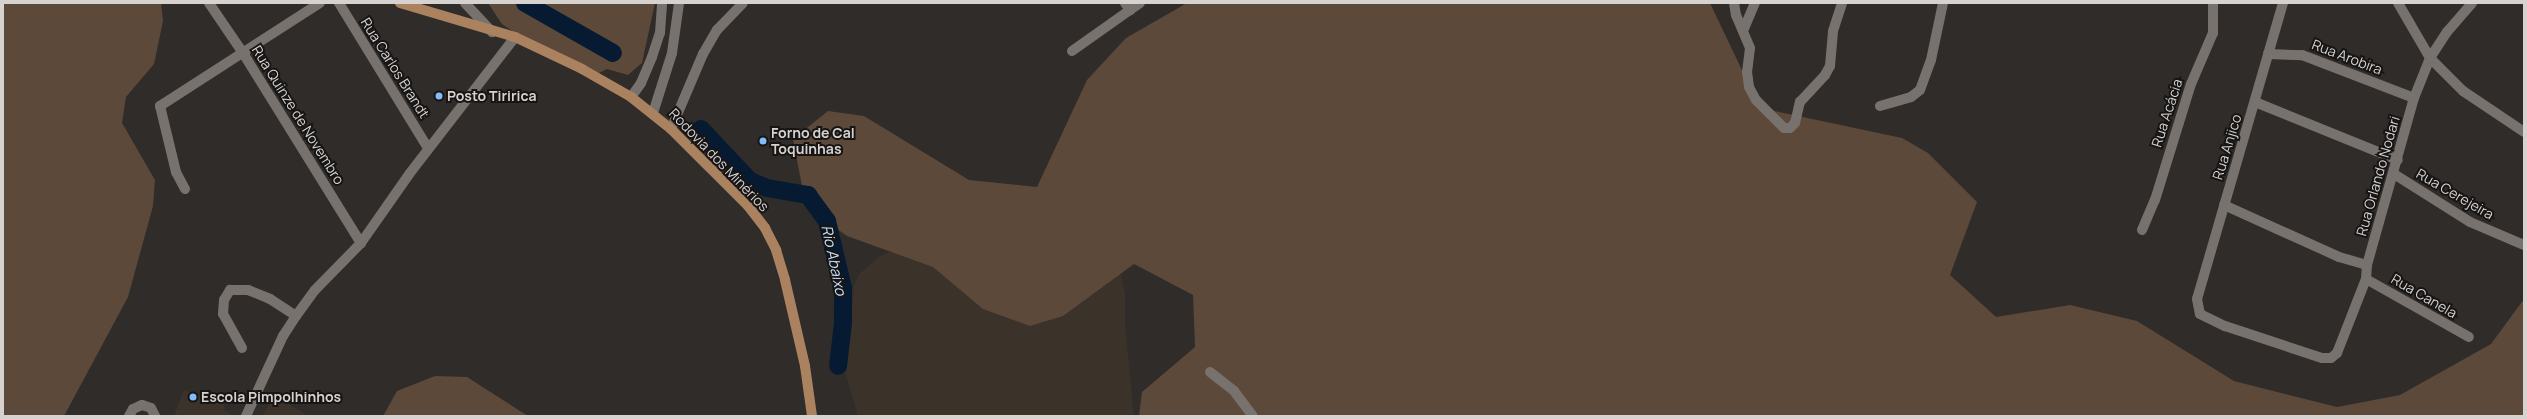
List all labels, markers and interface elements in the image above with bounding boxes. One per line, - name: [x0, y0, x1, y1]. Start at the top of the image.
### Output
- street label: Rua Carlos Brandt: [357, 15, 433, 121]
- street label: Rua Arobira: [2310, 36, 2384, 78]
- street label: Rua Quinze de Novembro: [248, 42, 348, 188]
- street label: Rua Acácia: [2148, 77, 2186, 149]
- place label: Posto Tiririca: [447, 88, 536, 104]
- marker: Posto Tiririca: [434, 91, 444, 101]
- street label: Rodovia dos Minérios: [666, 105, 772, 215]
- street label: Rua Anjico: [2209, 112, 2245, 182]
- street label: Rua Orlando Nodari: [2353, 114, 2403, 238]
- place label: Forno de Cal Toquinhas: [771, 125, 855, 158]
- marker: Forno de Cal Toquinhas: [758, 136, 768, 146]
- street label: Rua Cerejeira: [2413, 165, 2497, 223]
- water label: Rio Abaixo: [818, 223, 850, 297]
- street label: Rua Canela: [2388, 270, 2460, 322]
- place label: Escola Pimpolhinhos: [201, 389, 341, 405]
- marker: Escola Pimpolhinhos: [188, 392, 198, 402]

